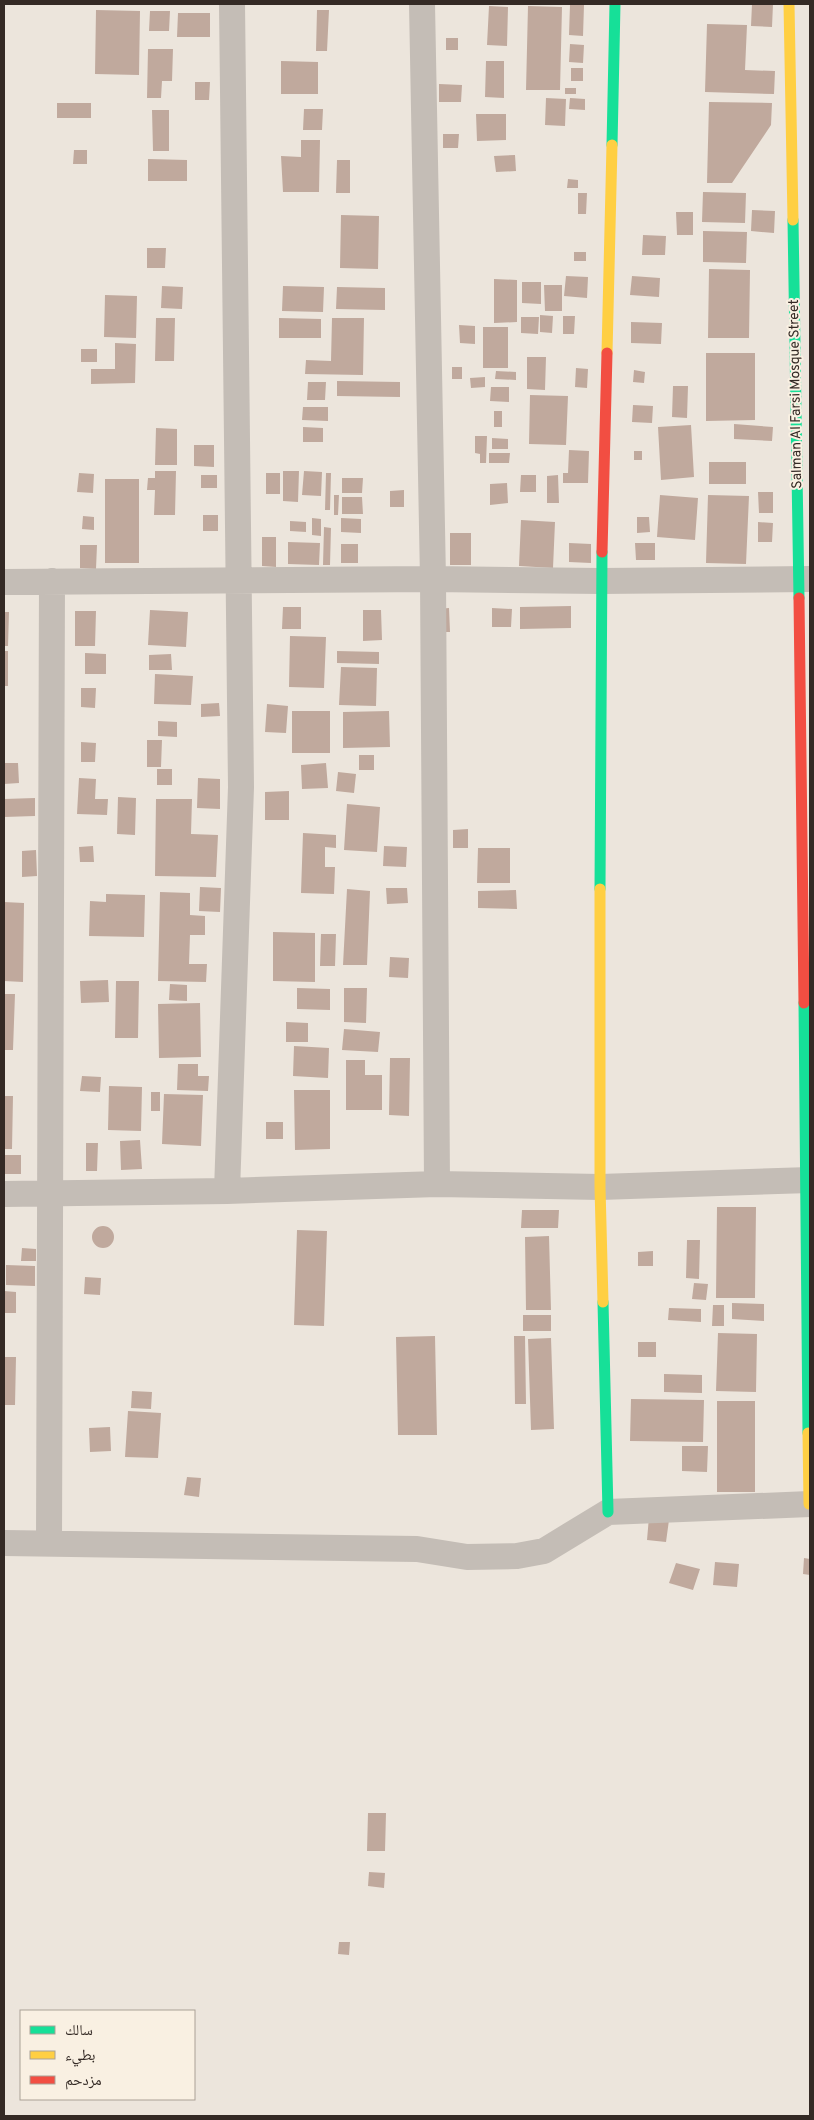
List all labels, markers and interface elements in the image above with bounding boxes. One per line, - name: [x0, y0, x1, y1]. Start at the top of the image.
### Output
- street label: Salman Al Farsi Mosque Street: [786, 299, 806, 489]
- legend: [20, 2010, 195, 2100]
- text: سالك: [65, 2022, 93, 2041]
- text: بطيء: [65, 2047, 95, 2067]
- text: مزدحم: [65, 2072, 102, 2091]

